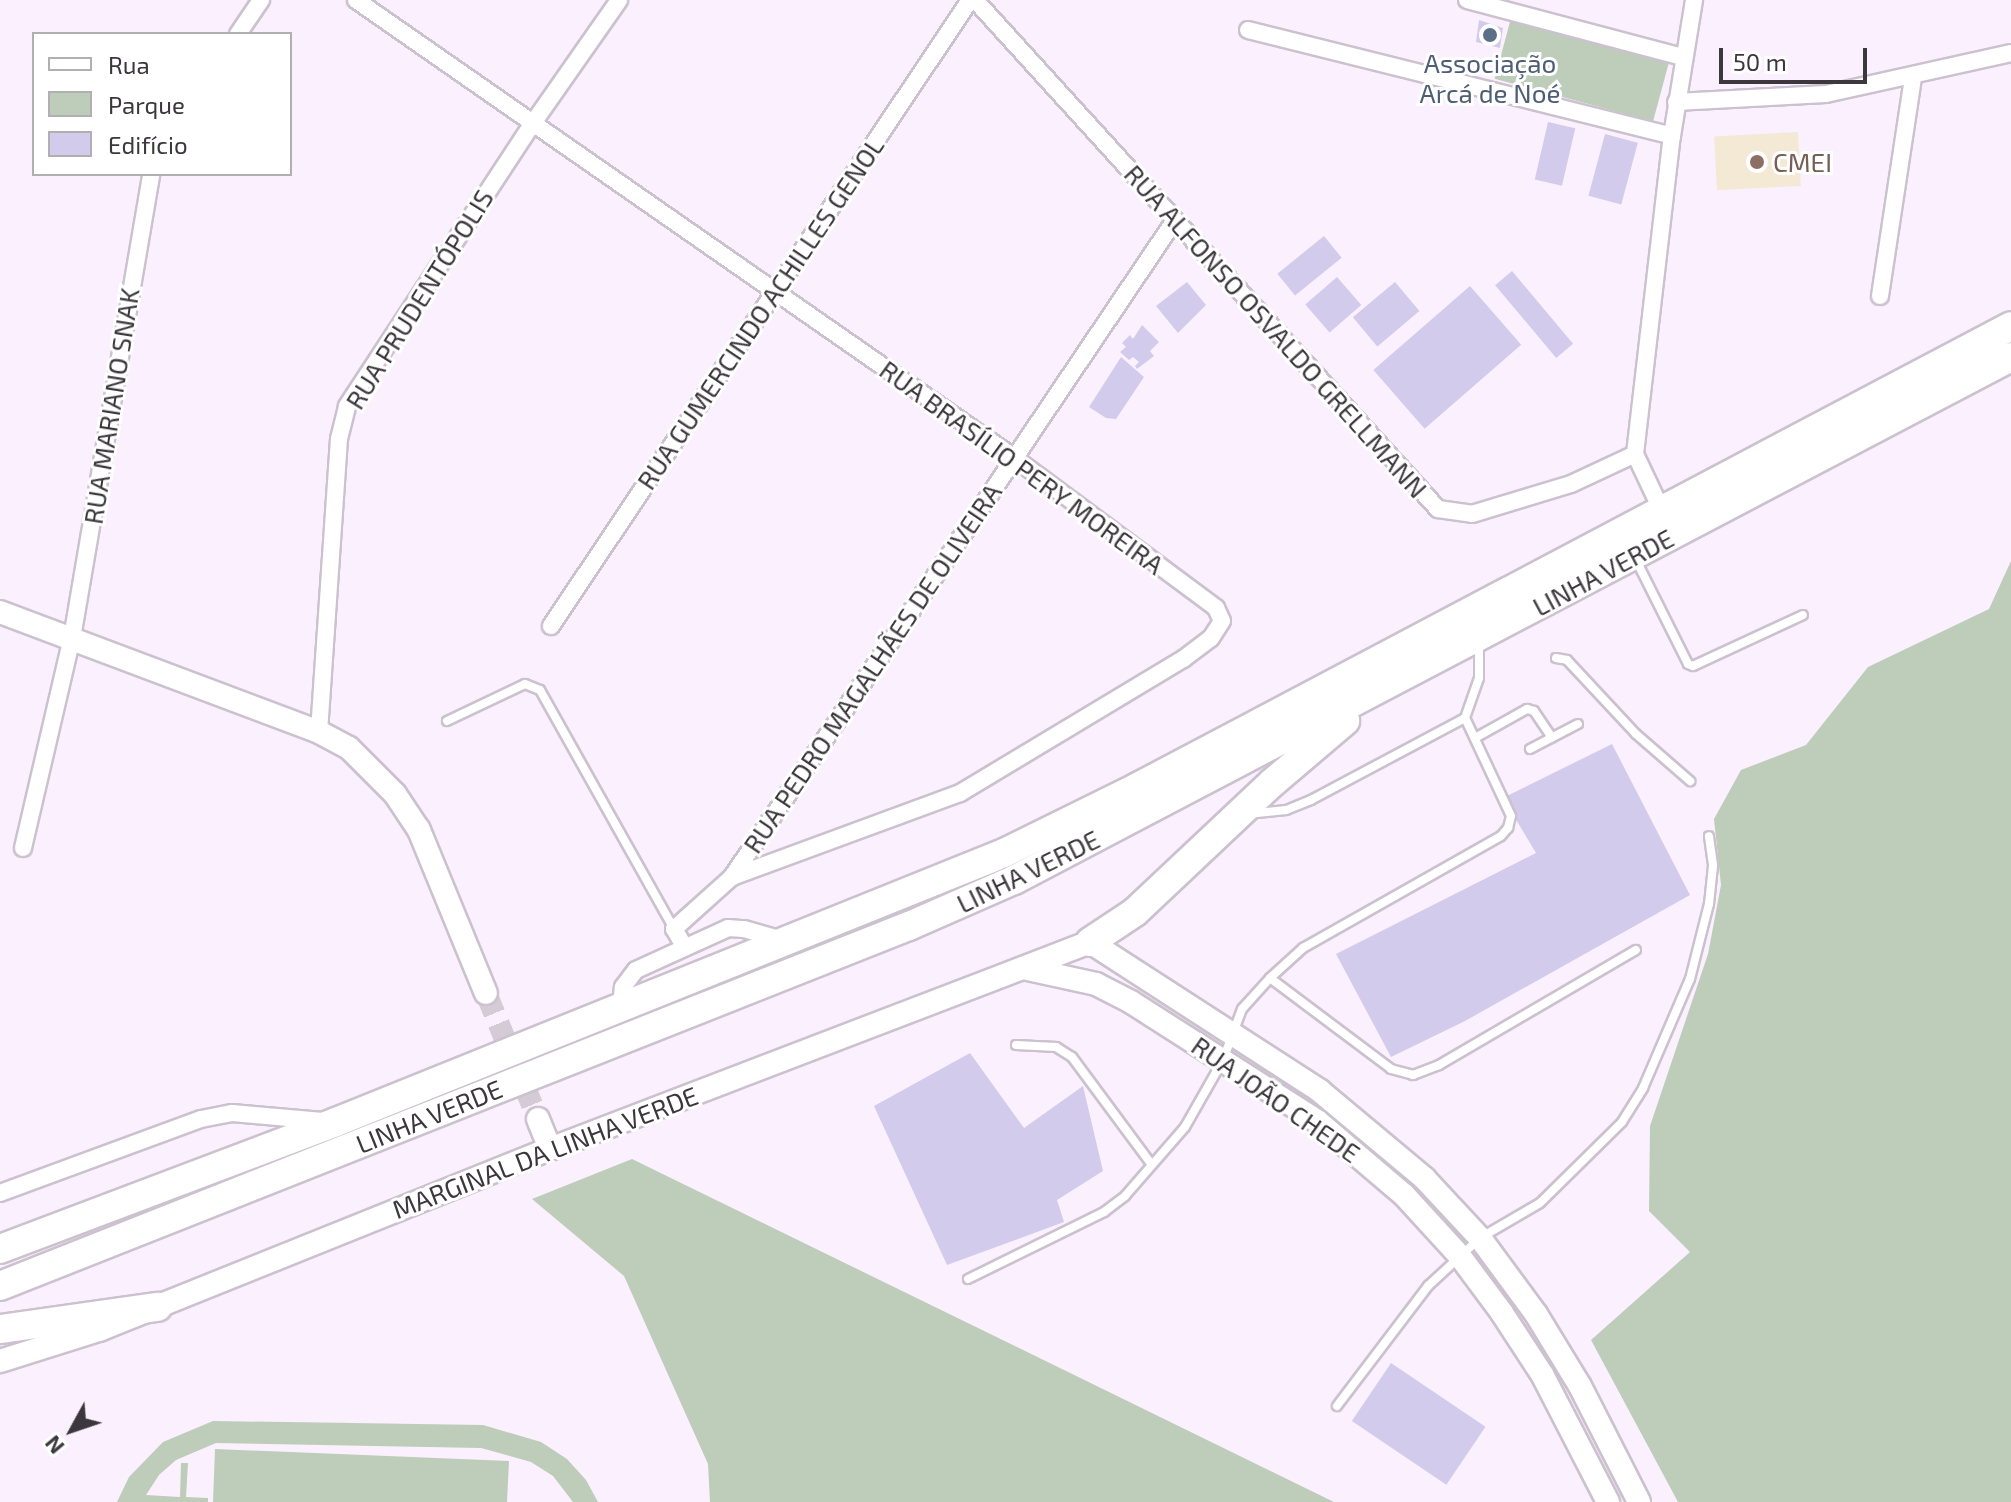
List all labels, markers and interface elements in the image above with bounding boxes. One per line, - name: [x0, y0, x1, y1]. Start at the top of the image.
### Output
- marker: Associação Arcá de Noé: [1481, 26, 1499, 44]
- legend: [32, 32, 292, 176]
- scale bar: [1723, 32, 1871, 82]
- place label: Associação Arcá de Noé: [1420, 47, 1560, 108]
- text: 50 m: [1733, 47, 1787, 76]
- text: Rua: [108, 50, 150, 79]
- text: Parque: [108, 90, 185, 119]
- text: Edifício: [108, 130, 188, 159]
- street label: RUA GUMERCINDO ACHILLES GENOL: [630, 130, 890, 496]
- place label: CMEI: [1773, 146, 1832, 178]
- marker: CMEI: [1748, 153, 1766, 171]
- street label: RUA ALFONSO OSVALDO GRELLMANN: [1118, 158, 1434, 504]
- street label: RUA PRUDENTÓPOLIS: [339, 183, 499, 415]
- street label: RUA MARIANO SNAK: [77, 285, 145, 527]
- street label: RUA BRASÍLIO PERY MOREIRA: [873, 353, 1171, 581]
- street label: RUA PEDRO MAGALHÃES DE OLIVEIRA: [736, 477, 1008, 859]
- street label: LINHA VERDE: [1527, 522, 1679, 622]
- street label: LINHA VERDE: [951, 823, 1105, 919]
- street label: RUA JOÃO CHEDE: [1185, 1029, 1367, 1169]
- street label: LINHA VERDE: [351, 1072, 507, 1160]
- street label: MARGINAL DA LINHA VERDE: [387, 1079, 703, 1225]
- north arrow: [32, 1390, 112, 1470]
- text: N: [39, 1431, 69, 1460]

